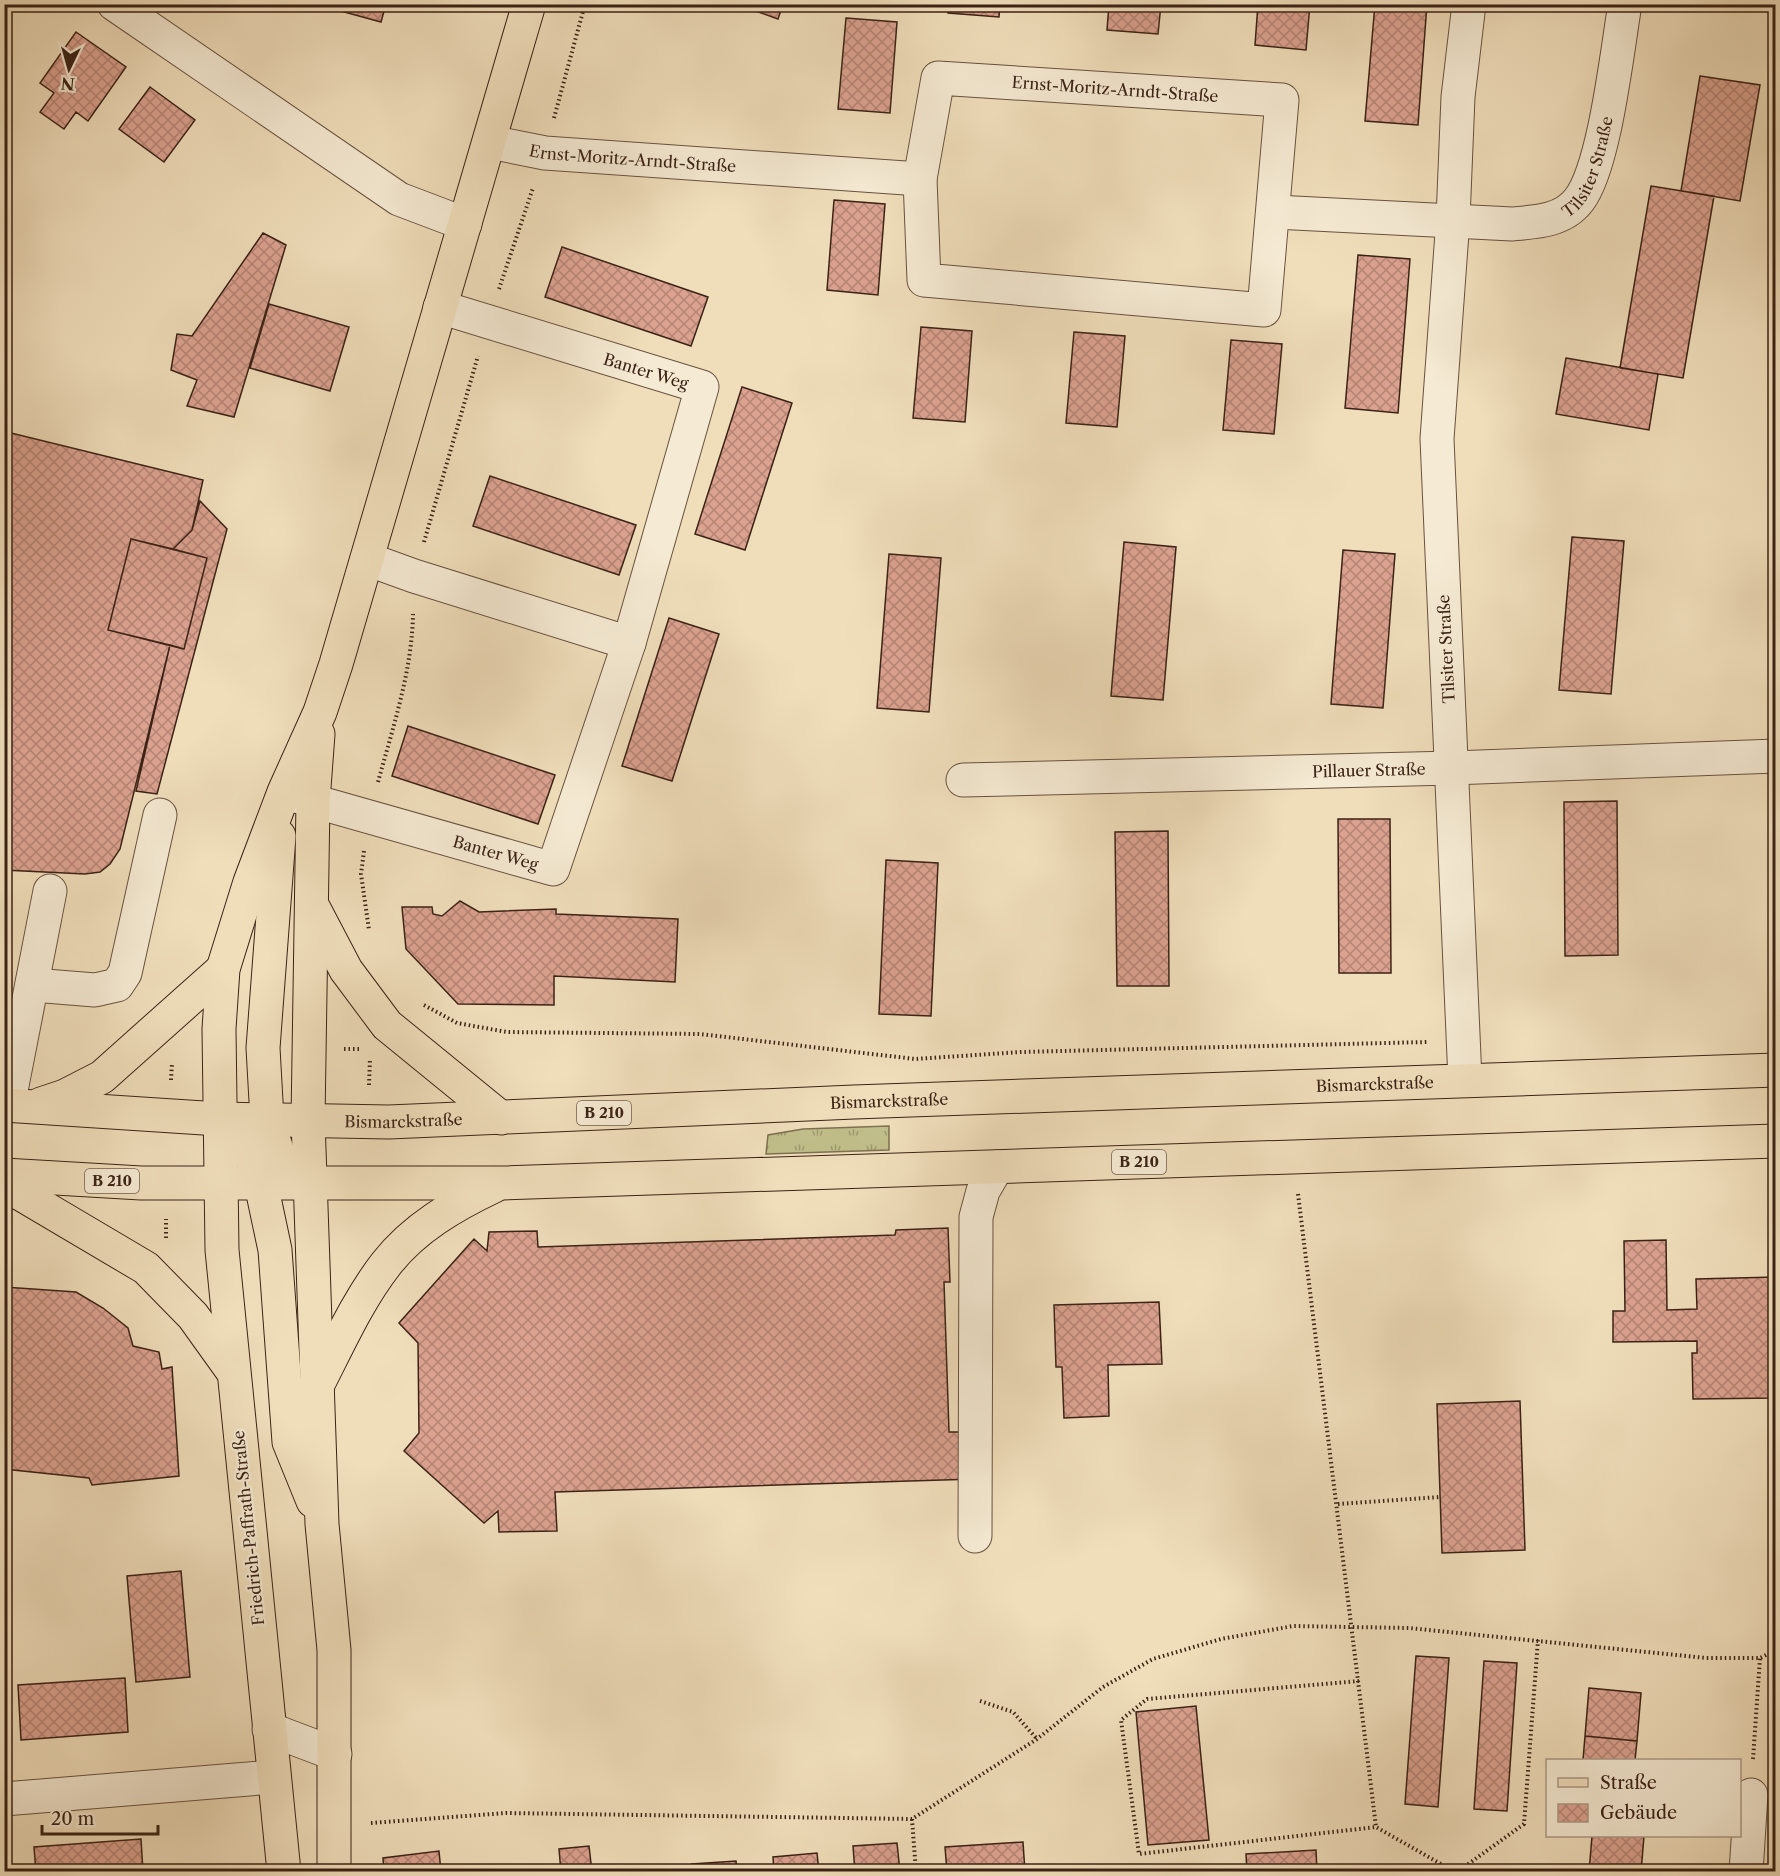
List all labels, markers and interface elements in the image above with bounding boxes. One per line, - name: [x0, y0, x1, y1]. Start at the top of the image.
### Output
- north arrow: [39, 39, 99, 99]
- street label: Ernst-Moritz-Arndt-Straße: [1011, 72, 1219, 106]
- text: N: [60, 73, 75, 95]
- street label: Tilsiter Straße: [1558, 115, 1617, 222]
- street label: Ernst-Moritz-Arndt-Straße: [528, 140, 737, 176]
- street label: Banter Weg: [601, 349, 691, 394]
- street label: Tilsiter Straße: [1433, 594, 1459, 704]
- street label: Pillauer Straße: [1312, 759, 1426, 781]
- street label: Banter Weg: [451, 831, 541, 875]
- street label: Bismarckstraße: [1315, 1072, 1434, 1096]
- street label: Bismarckstraße: [830, 1089, 949, 1113]
- road number: B 210: [577, 1101, 631, 1125]
- street label: Bismarckstraße: [344, 1109, 463, 1132]
- road number: B 210: [1112, 1150, 1166, 1174]
- road number: B 210: [85, 1169, 139, 1193]
- street label: Friedrich-Paffrath-Straße: [228, 1429, 268, 1627]
- legend: [1546, 1759, 1741, 1837]
- text: Straße: [1600, 1772, 1657, 1794]
- scale bar: [42, 1798, 158, 1836]
- text: Gebäude: [1600, 1802, 1677, 1824]
- text: 20 m: [51, 1808, 95, 1830]

